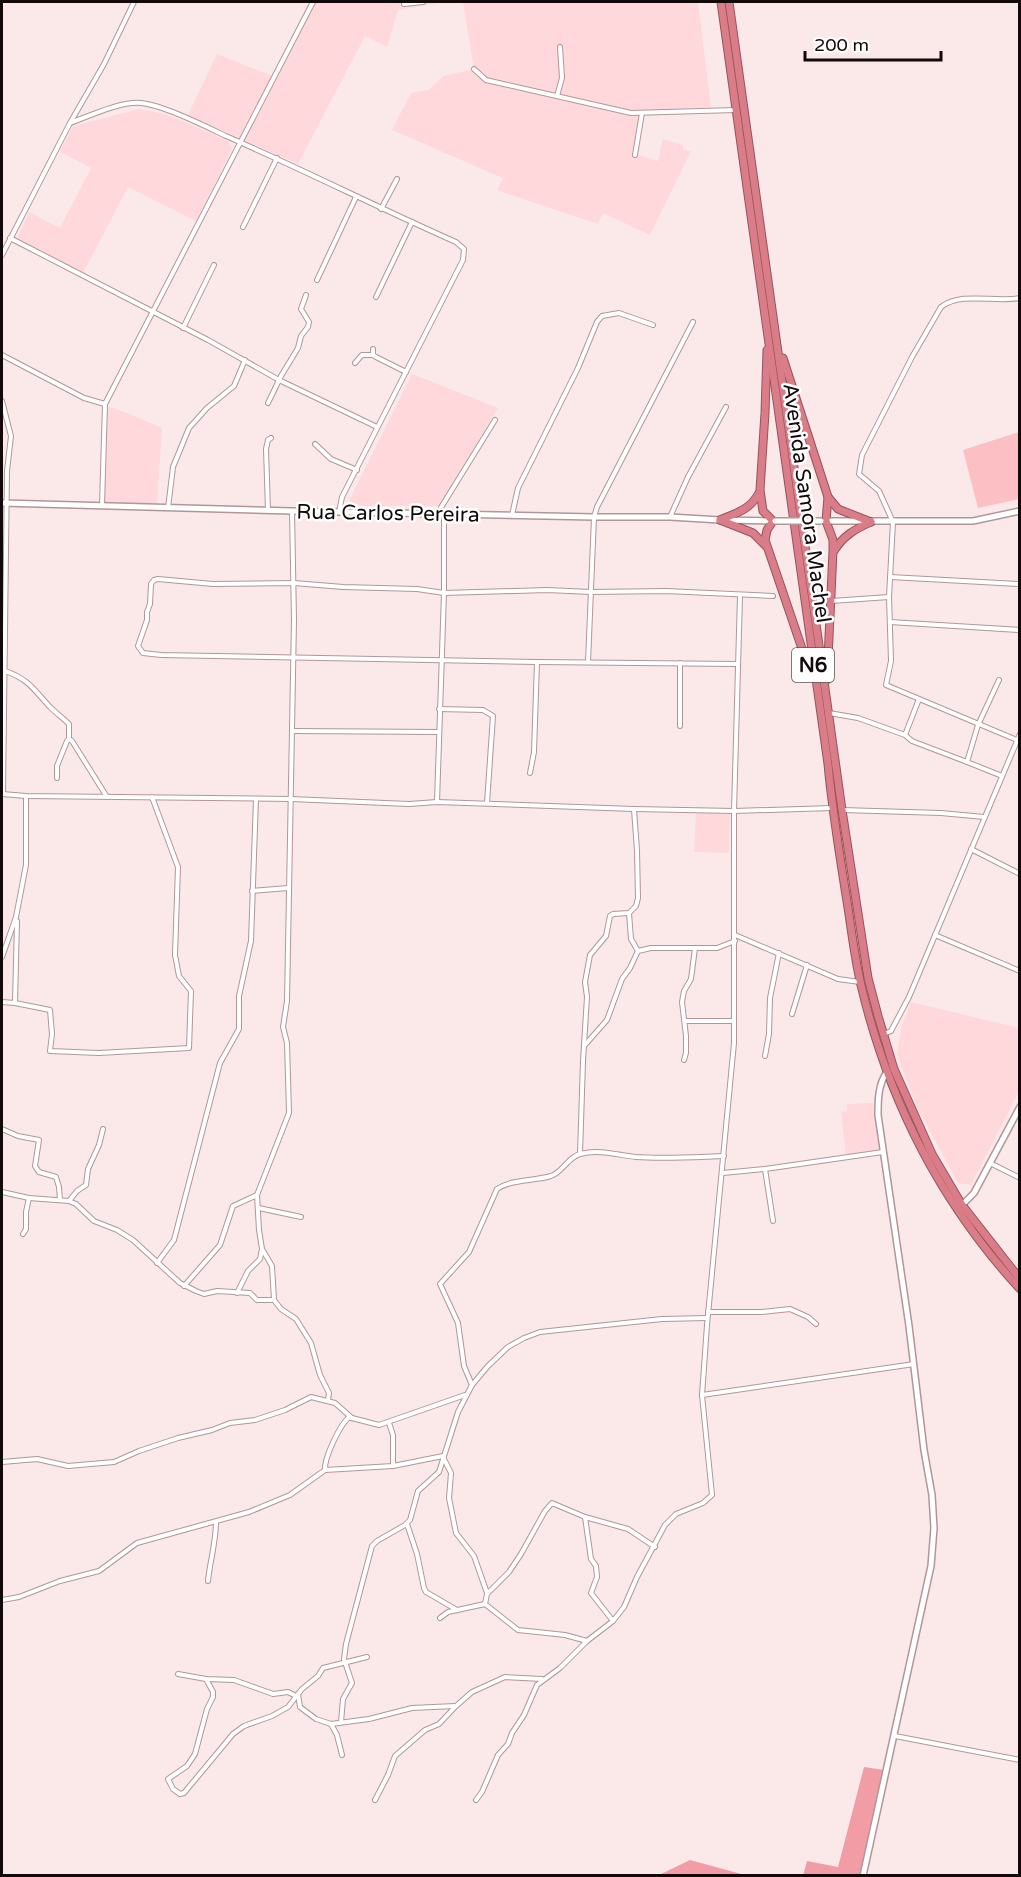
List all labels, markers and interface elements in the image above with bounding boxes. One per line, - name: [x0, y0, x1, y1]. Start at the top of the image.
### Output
- scale bar: [805, 24, 942, 62]
- text: 200 m: [814, 34, 869, 56]
- street label: Avenida Samora Machel: [777, 382, 836, 624]
- street label: Rua Carlos Pereira: [296, 499, 480, 528]
- road number: N6: [792, 648, 834, 682]

